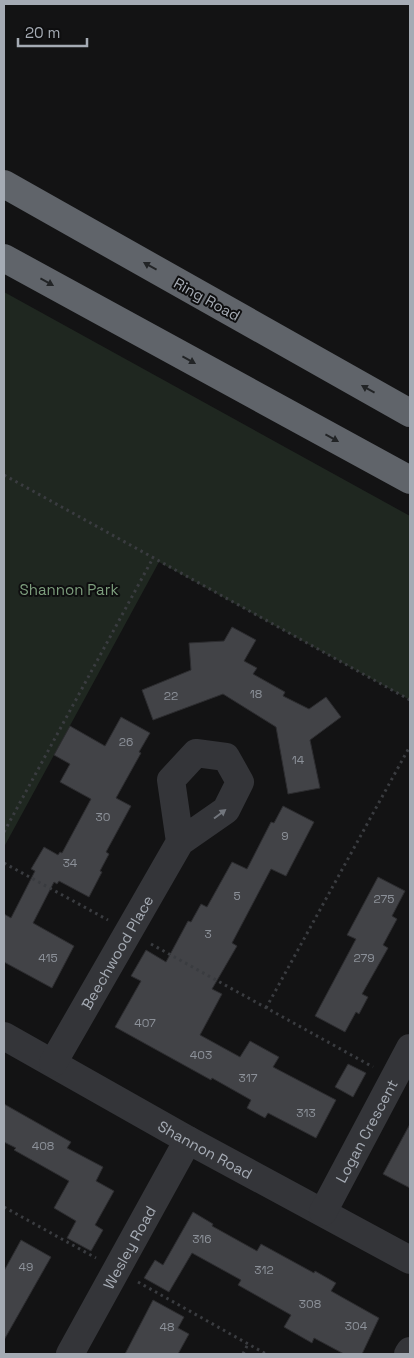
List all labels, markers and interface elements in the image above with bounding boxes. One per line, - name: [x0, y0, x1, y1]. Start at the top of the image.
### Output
- scale bar: [18, 15, 86, 47]
- text: 20 m: [25, 23, 60, 42]
- one-way arrow: [144, 262, 157, 271]
- street label: Ring Road: [171, 273, 243, 325]
- one-way arrow: [39, 278, 54, 286]
- one-way arrow: [182, 355, 196, 364]
- one-way arrow: [361, 385, 374, 394]
- one-way arrow: [325, 433, 338, 442]
- park label: Shannon Park: [20, 580, 118, 599]
- house number: 18: [250, 686, 262, 702]
- house number: 22: [164, 688, 178, 704]
- house number: 26: [119, 734, 133, 750]
- house number: 14: [292, 752, 305, 768]
- house number: 30: [96, 809, 110, 825]
- one-way arrow: [213, 809, 227, 819]
- house number: 9: [281, 828, 289, 844]
- house number: 34: [63, 855, 78, 871]
- house number: 5: [233, 888, 241, 904]
- street label: Beechwood Place: [76, 891, 157, 1013]
- house number: 275: [373, 891, 395, 907]
- house number: 3: [204, 926, 212, 942]
- house number: 415: [38, 950, 58, 966]
- house number: 279: [353, 950, 375, 966]
- house number: 407: [134, 1015, 156, 1031]
- house number: 403: [190, 1047, 212, 1063]
- house number: 317: [239, 1070, 258, 1086]
- street label: Logan Crescent: [331, 1076, 401, 1186]
- house number: 313: [296, 1105, 316, 1121]
- street label: Shannon Road: [155, 1116, 256, 1183]
- house number: 408: [32, 1138, 54, 1154]
- street label: Wesley Road: [98, 1202, 159, 1292]
- house number: 316: [192, 1231, 212, 1247]
- house number: 49: [19, 1259, 33, 1275]
- house number: 312: [254, 1262, 274, 1278]
- house number: 308: [299, 1296, 321, 1312]
- house number: 304: [345, 1318, 368, 1334]
- house number: 48: [160, 1319, 174, 1335]

